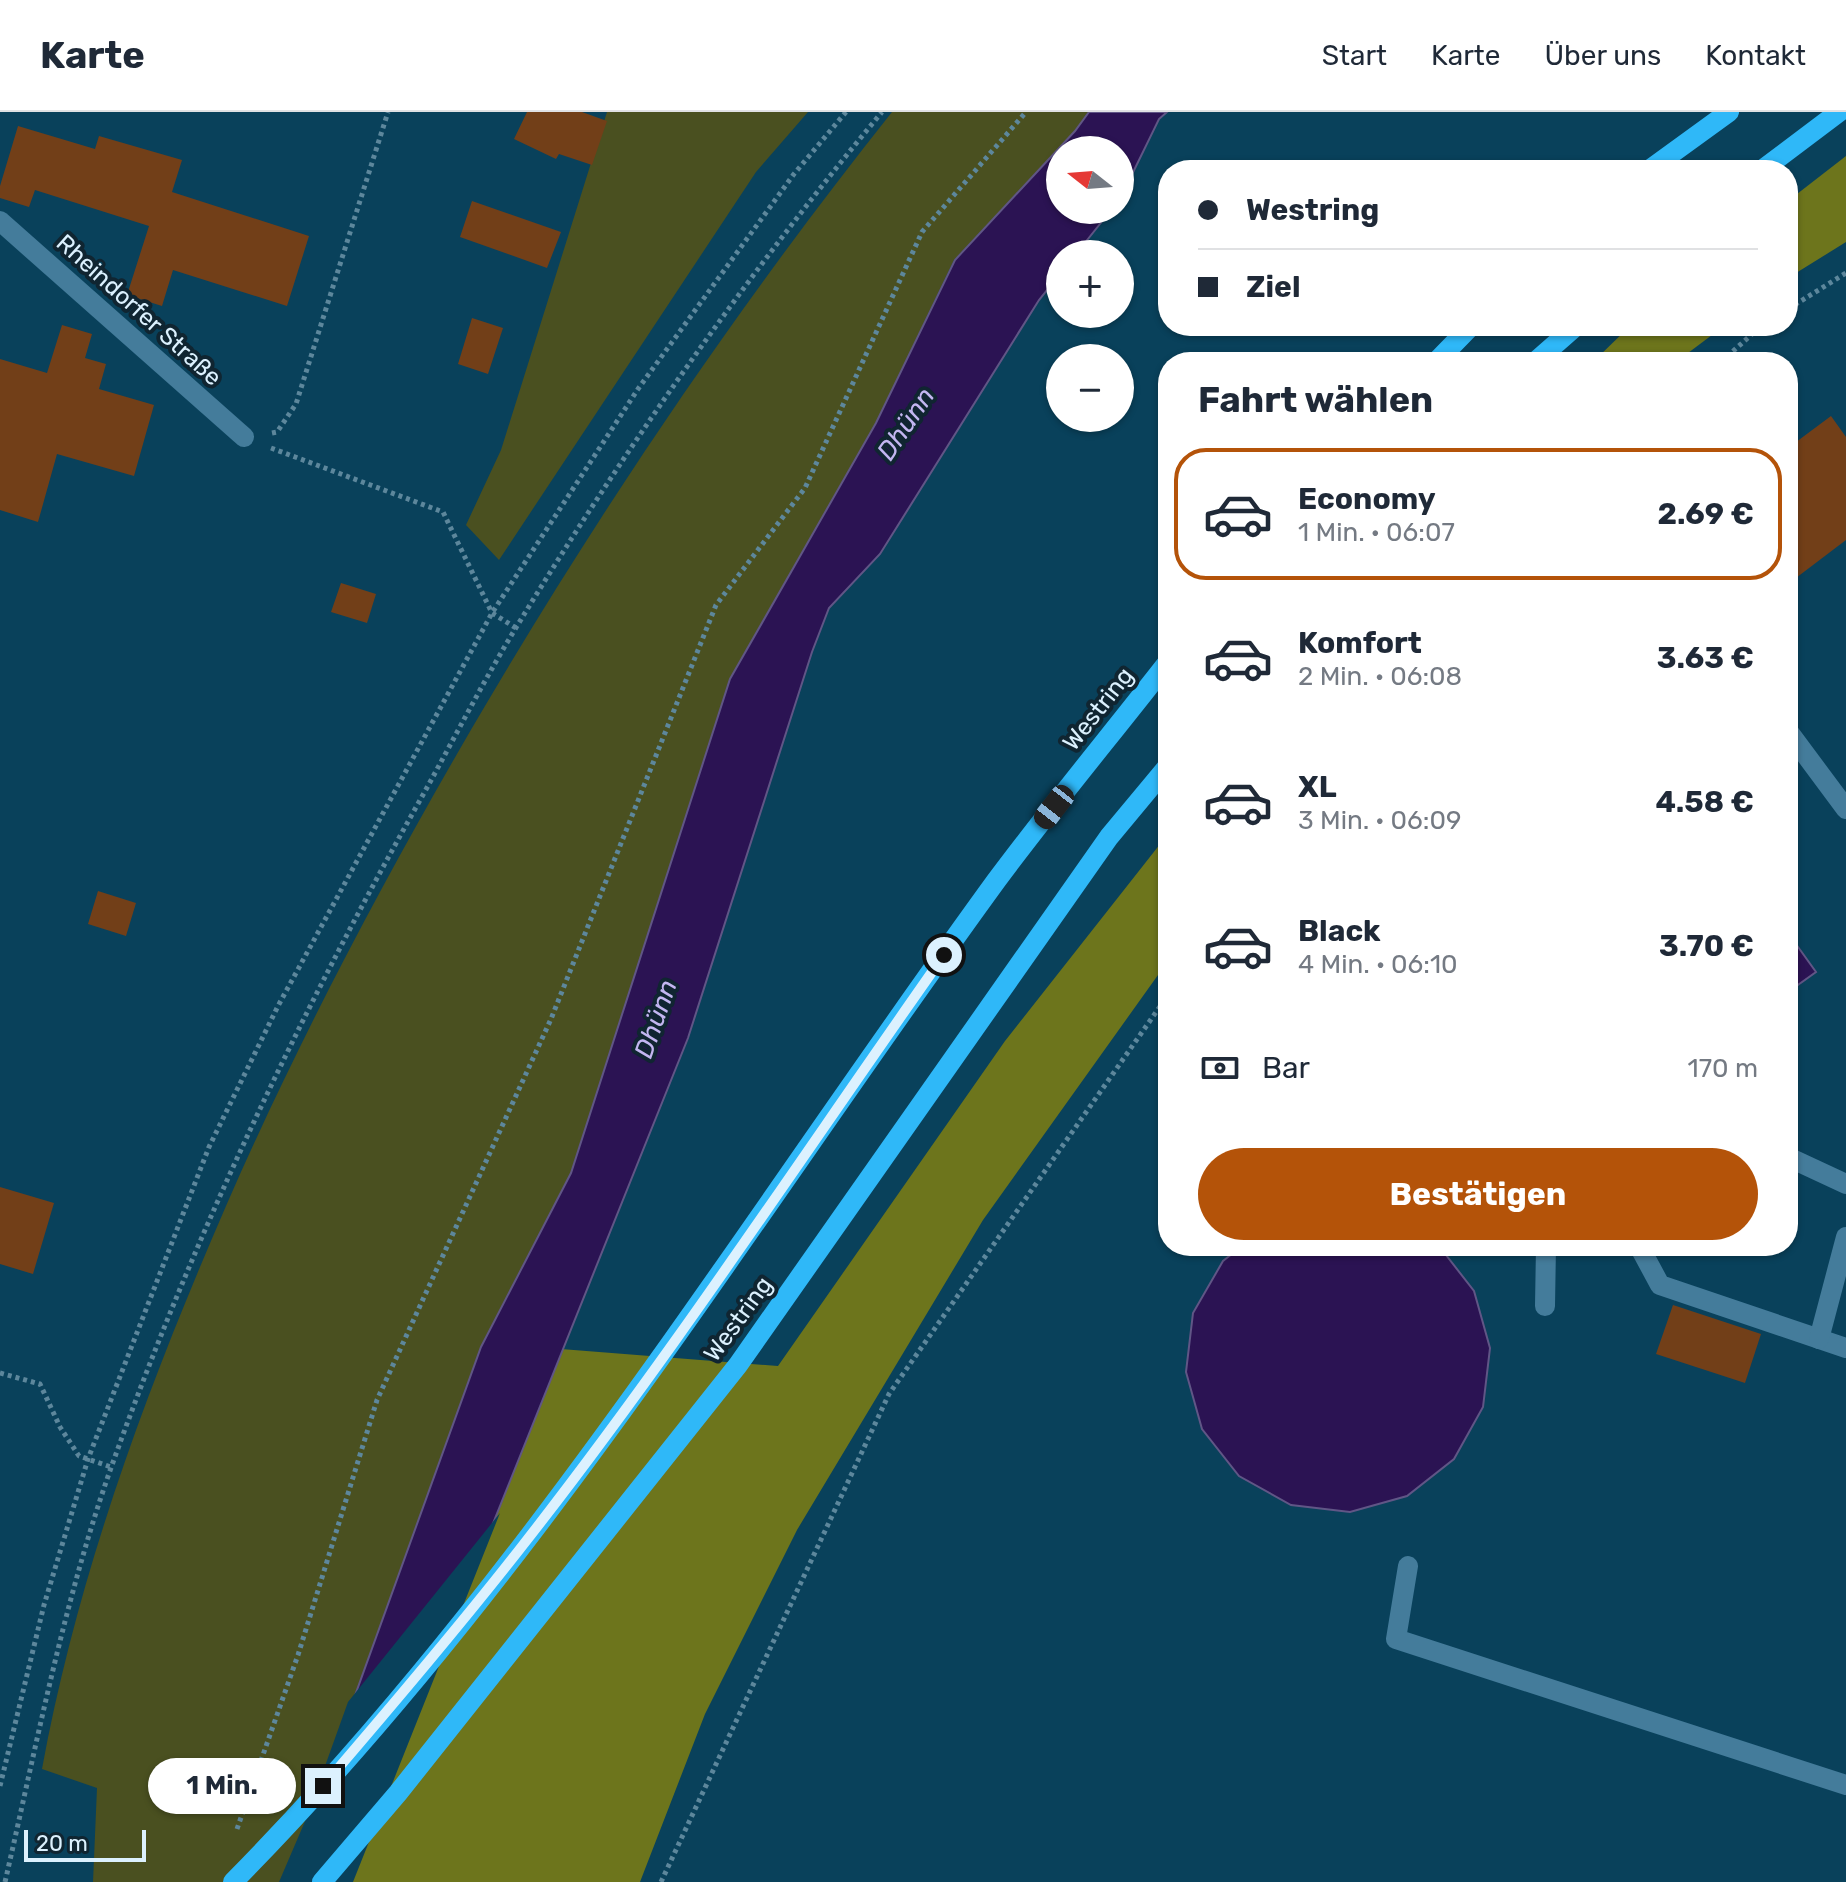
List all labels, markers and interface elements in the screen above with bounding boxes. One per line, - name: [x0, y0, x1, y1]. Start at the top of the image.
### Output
- text: Karte: [40, 32, 145, 78]
- text: Start: [1322, 39, 1387, 72]
- text: Karte: [1431, 39, 1500, 72]
- text: Über uns: [1544, 39, 1661, 72]
- text: Kontakt: [1705, 39, 1806, 72]
- north arrow: [1046, 136, 1134, 224]
- map controls: [1046, 136, 1134, 432]
- text: Westring: [1246, 192, 1379, 228]
- street label: Rheindorfer Straße: [51, 229, 227, 391]
- button: +: [1046, 240, 1134, 328]
- text: Ziel: [1246, 269, 1300, 305]
- button: −: [1046, 344, 1134, 432]
- text: Fahrt wählen: [1198, 378, 1433, 421]
- water label: Dhünn: [871, 382, 941, 466]
- icon: car: [1202, 478, 1274, 550]
- text: Economy: [1298, 481, 1436, 517]
- text: 2.69 €: [1657, 496, 1754, 532]
- text: 1 Min. · 06:07: [1298, 517, 1455, 548]
- icon: car: [1202, 622, 1274, 694]
- text: Komfort: [1298, 625, 1422, 661]
- text: 3.63 €: [1657, 640, 1754, 676]
- text: 2 Min. · 06:08: [1298, 661, 1462, 692]
- street label: Westring: [1057, 662, 1139, 756]
- icon: car: [1202, 766, 1274, 838]
- text: XL: [1298, 769, 1337, 805]
- car: [1030, 781, 1078, 833]
- text: 4.58 €: [1656, 784, 1754, 820]
- text: 3 Min. · 06:09: [1298, 805, 1461, 836]
- icon: car: [1202, 910, 1274, 982]
- text: Black: [1298, 913, 1381, 949]
- text: 3.70 €: [1659, 928, 1754, 964]
- route start: [926, 937, 962, 973]
- text: 4 Min. · 06:10: [1298, 949, 1458, 980]
- water label: Dhünn: [628, 976, 684, 1062]
- icon: cash: [1198, 1046, 1242, 1090]
- text: Bar: [1262, 1050, 1310, 1086]
- text: 170 m: [1688, 1053, 1758, 1084]
- button: Bestätigen: [1198, 1148, 1758, 1240]
- street label: Westring: [698, 1271, 778, 1367]
- callout: 1 Min.: [147, 1758, 295, 1814]
- route end: [305, 1768, 341, 1804]
- text: 1 Min.: [186, 1770, 258, 1801]
- scale bar: [24, 1826, 146, 1862]
- text: 20 m: [36, 1830, 88, 1857]

